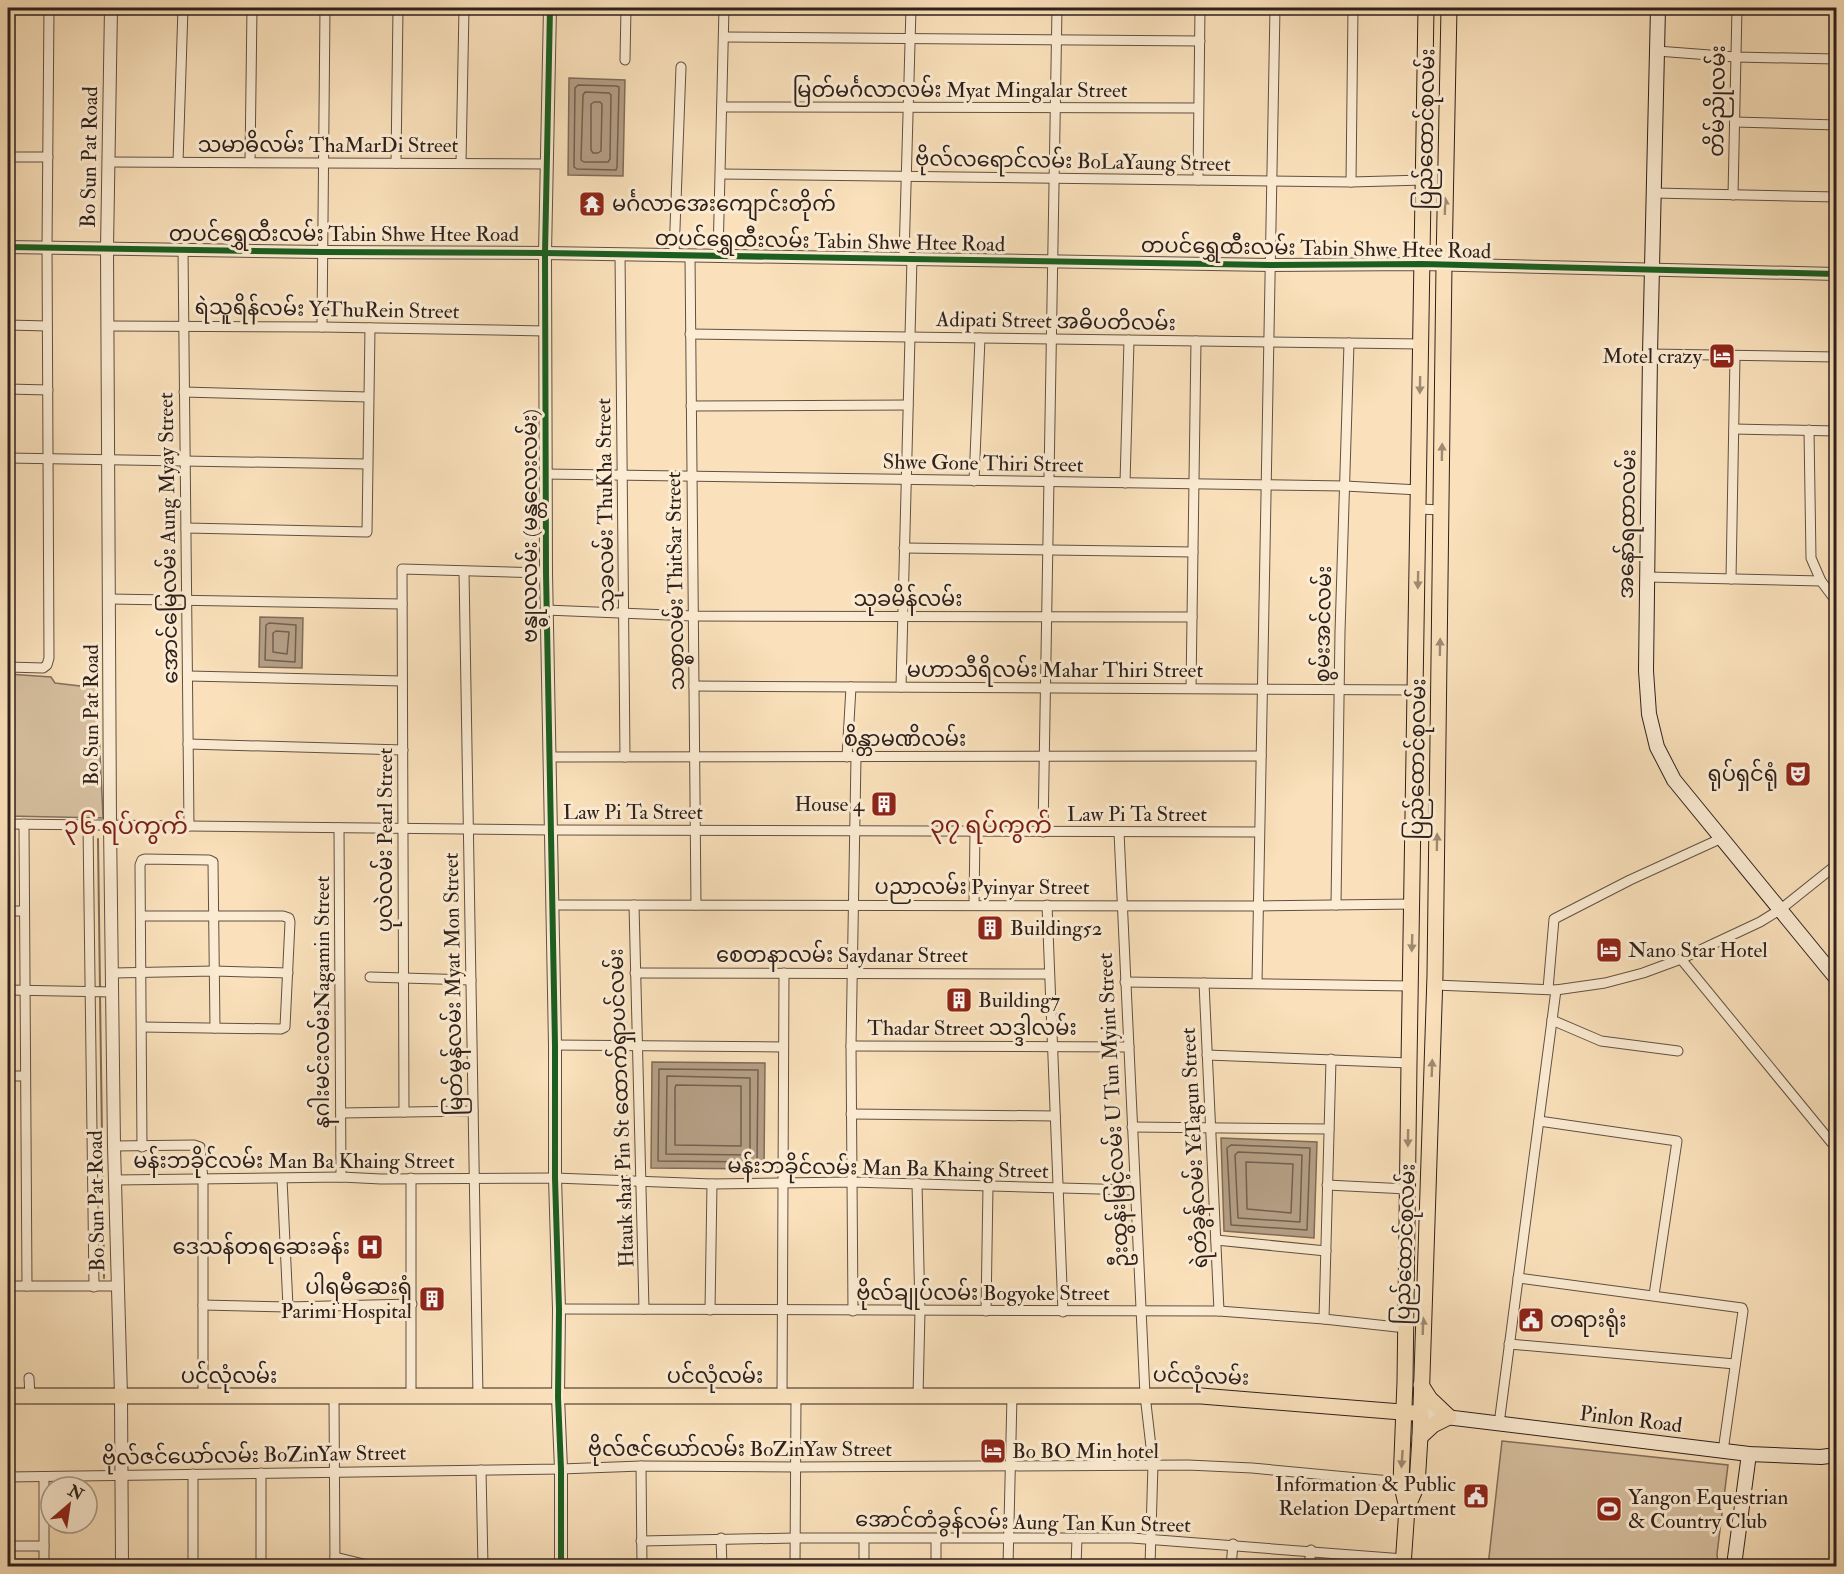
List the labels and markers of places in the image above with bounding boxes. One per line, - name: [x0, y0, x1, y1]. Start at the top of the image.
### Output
- place label: မင်္ဂလာအေးကျောင်းတိုက်: [612, 188, 836, 222]
- temple icon: မင်္ဂလာအေးကျောင်းတိုက်: [577, 189, 607, 219]
- hotel icon: Motel crazy: [1707, 341, 1737, 371]
- place label: Motel crazy: [1602, 343, 1703, 370]
- place label: ရုပ်ရှင်ရုံ: [1707, 758, 1778, 791]
- theatre icon: ရုပ်ရှင်ရုံ: [1783, 759, 1813, 789]
- building icon: House 4: [869, 789, 899, 819]
- place label: House 4: [794, 791, 866, 818]
- building icon: Building52: [975, 913, 1005, 943]
- place label: Building52: [1010, 915, 1102, 942]
- hotel icon: Nano Star Hotel: [1594, 935, 1624, 965]
- place label: Nano Star Hotel: [1628, 937, 1768, 964]
- building icon: Building7: [944, 985, 974, 1015]
- place label: Building7: [978, 987, 1061, 1014]
- place label: ဒေသန်တရဆေးခန်း: [173, 1231, 350, 1264]
- hospital icon: ဒေသန်တရဆေးခန်း: [355, 1232, 385, 1262]
- place label: ပါရမီဆေးရုံ Parimi Hospital: [281, 1271, 413, 1325]
- building icon: ပါရမီဆေးရုံ Parimi Hospital: [417, 1284, 447, 1314]
- public building icon: တရားရုံး: [1516, 1305, 1546, 1335]
- place label: တရားရုံး: [1550, 1307, 1626, 1337]
- hotel icon: Bo BO Min hotel: [978, 1436, 1008, 1466]
- place label: Bo BO Min hotel: [1012, 1438, 1159, 1465]
- place label: Information & Public Relation Department: [1275, 1471, 1457, 1522]
- public building icon: Information & Public Relation Department: [1461, 1481, 1491, 1511]
- place label: Yangon Equestrian & Country Club: [1628, 1484, 1788, 1535]
- sports icon: Yangon Equestrian & Country Club: [1594, 1494, 1624, 1524]

